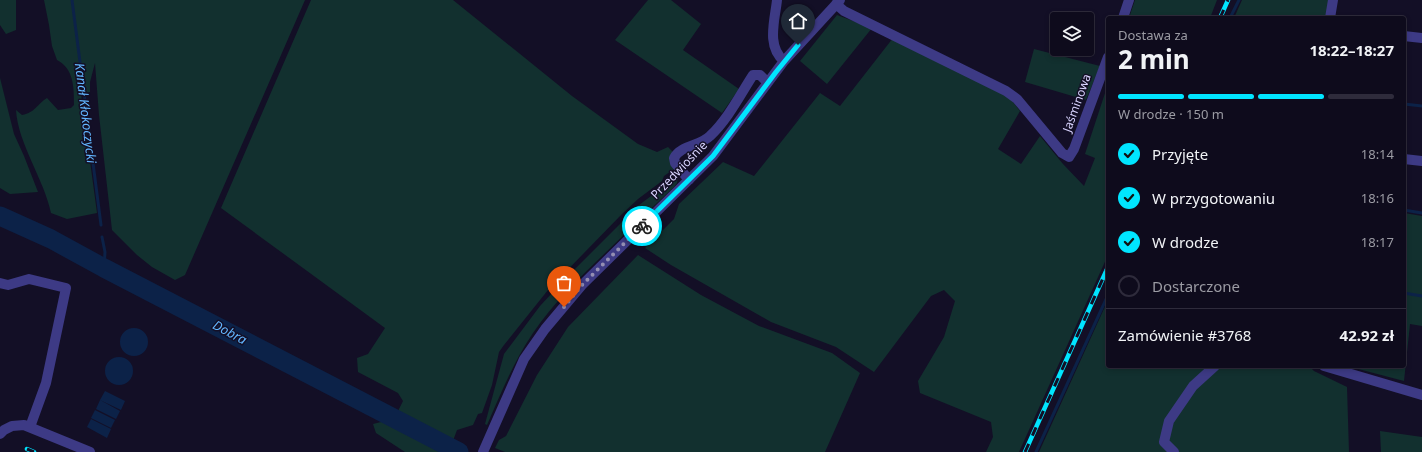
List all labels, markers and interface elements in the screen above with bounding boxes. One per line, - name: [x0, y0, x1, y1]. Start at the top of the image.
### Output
- pin: [781, 4, 815, 45]
- icon: home: [787, 10, 809, 32]
- map controls: [1050, 12, 1094, 56]
- button: layers: [1050, 12, 1094, 56]
- text: Dostawa za: [1118, 26, 1188, 44]
- text: 18:22–18:27: [1309, 40, 1394, 60]
- text: 2 min: [1118, 41, 1190, 77]
- water label: Kanał Kłokoczycki: [71, 62, 101, 165]
- street label: Jaśminowa: [1058, 71, 1095, 135]
- text: W drodze · 150 m: [1118, 105, 1224, 123]
- street label: Przedwiośnie: [647, 137, 711, 202]
- icon: check: [1118, 143, 1140, 165]
- text: Przyjęte: [1152, 144, 1208, 164]
- text: 18:14: [1361, 145, 1394, 163]
- icon: check: [1118, 187, 1140, 209]
- text: W przygotowaniu: [1152, 188, 1275, 208]
- text: 18:16: [1361, 189, 1394, 207]
- courier: [622, 206, 662, 246]
- icon: bike: [631, 215, 653, 237]
- icon: check: [1118, 231, 1140, 253]
- text: W drodze: [1152, 232, 1219, 252]
- text: 18:17: [1361, 233, 1394, 251]
- pin: [547, 266, 581, 307]
- icon: bag: [553, 272, 575, 294]
- text: Dostarczone: [1152, 276, 1240, 296]
- water label: Dobra: [210, 316, 251, 349]
- text: Zamówienie #3768: [1118, 325, 1251, 345]
- text: 42.92 zł: [1340, 325, 1394, 345]

